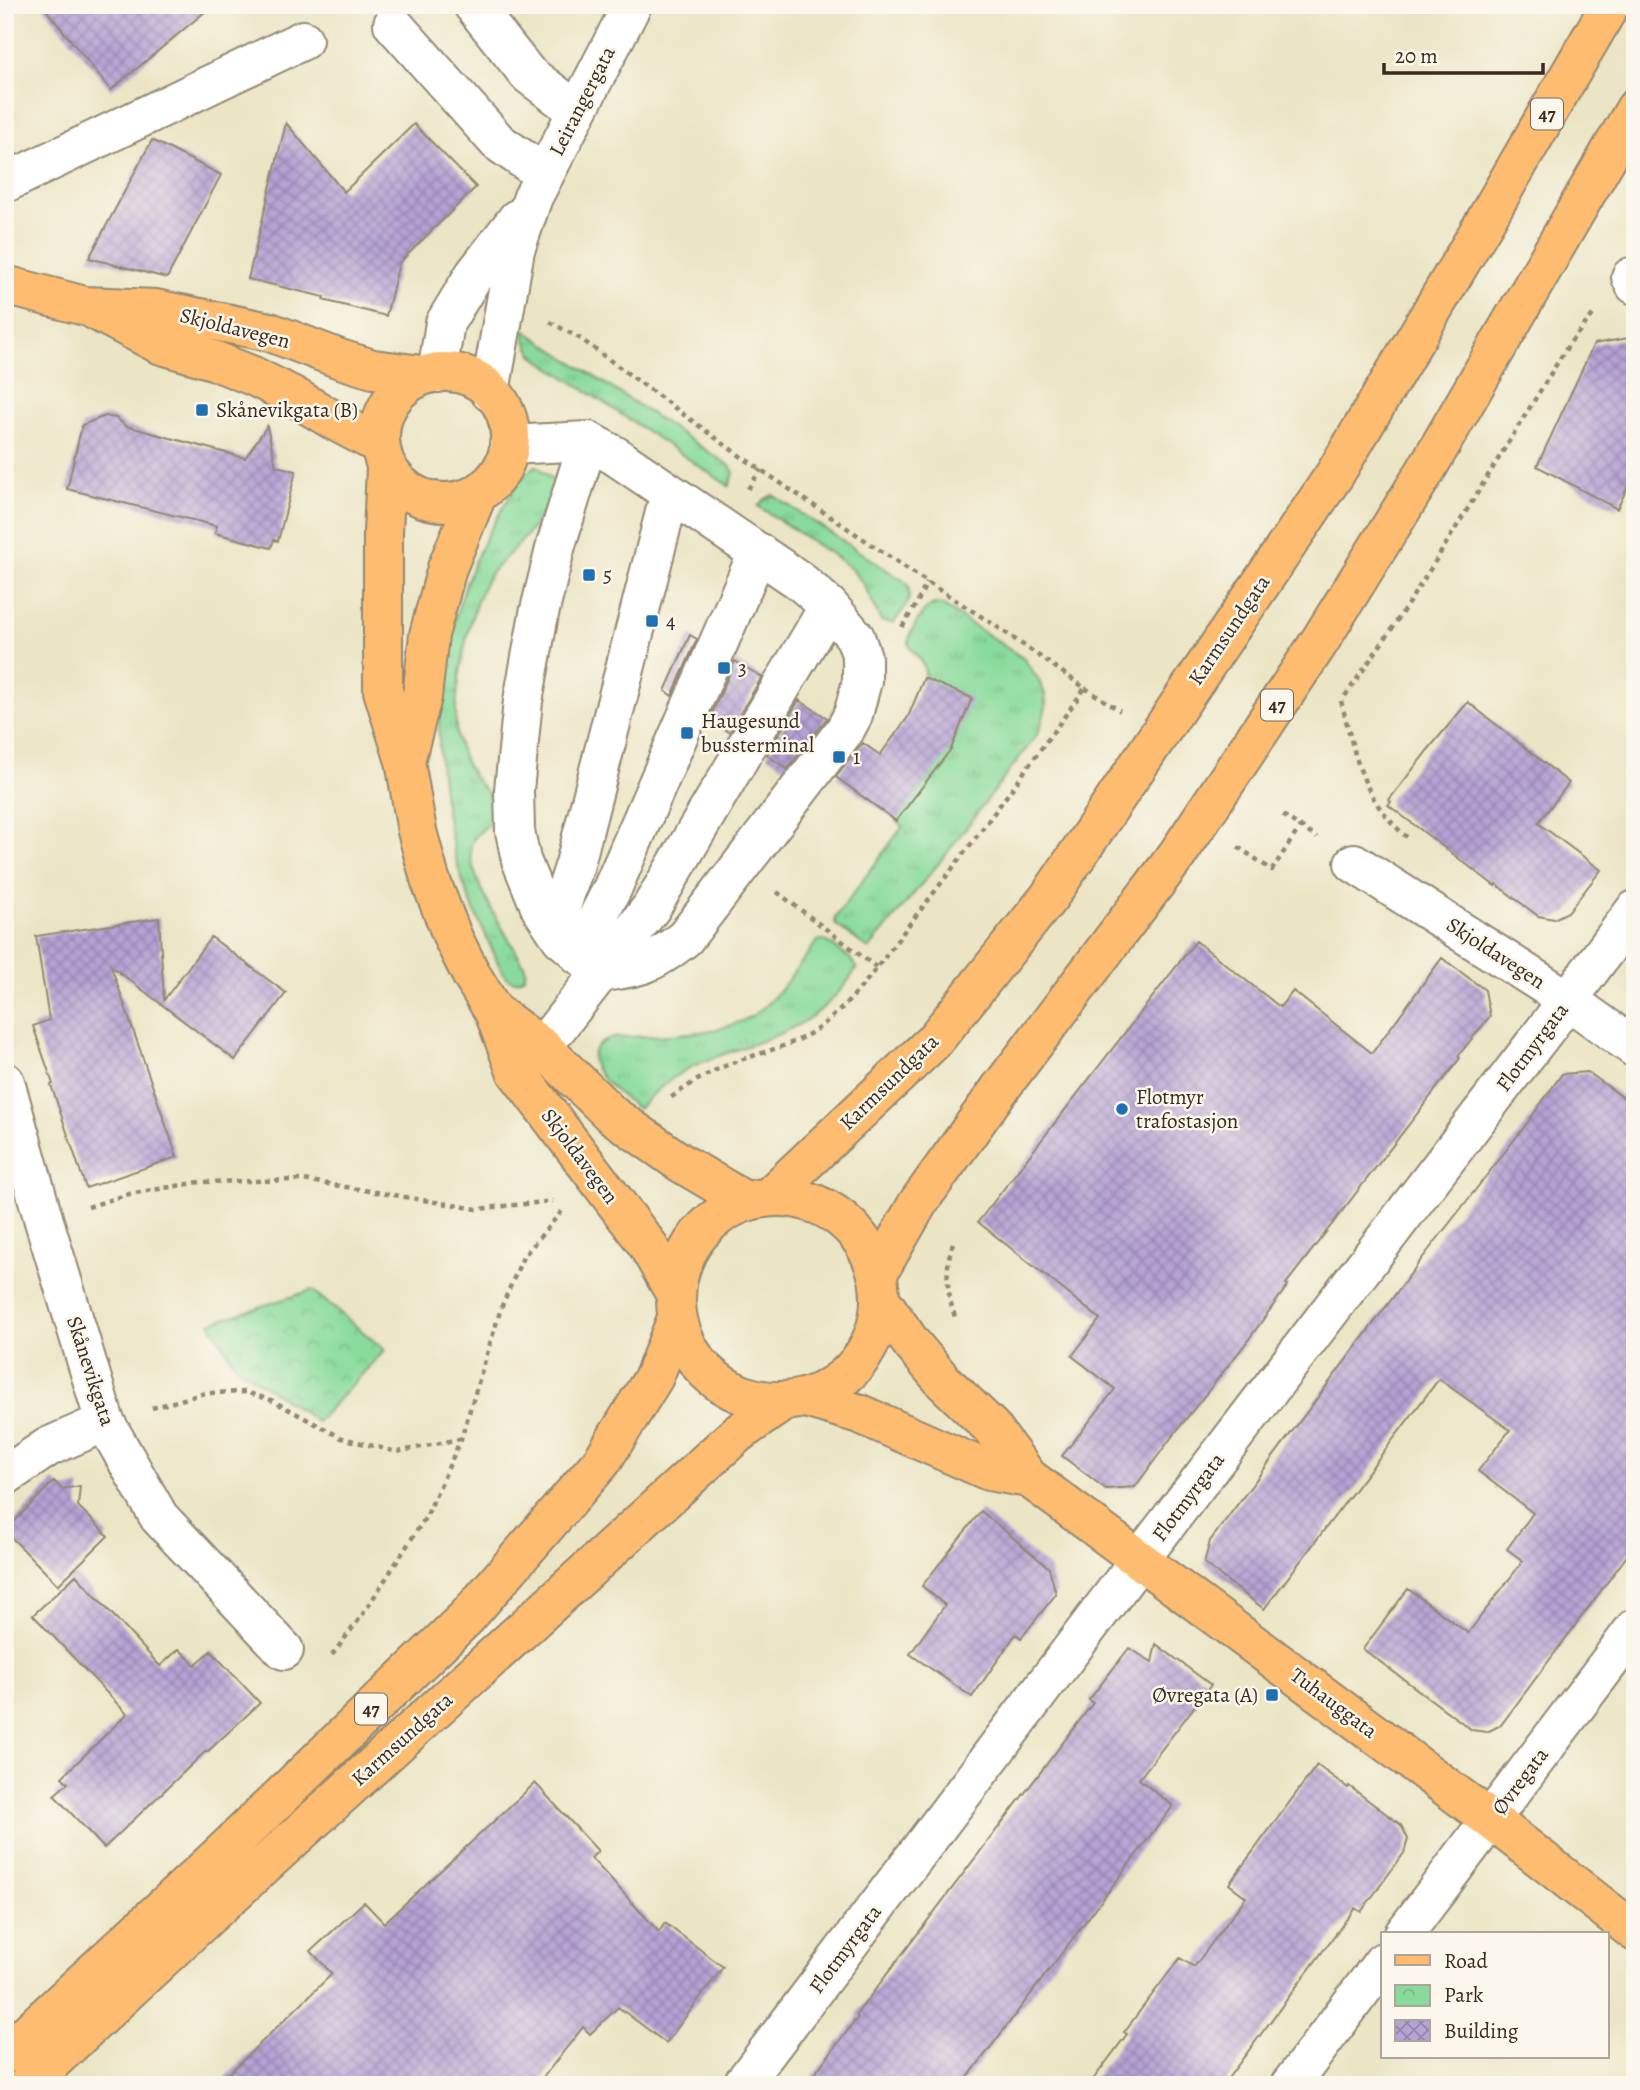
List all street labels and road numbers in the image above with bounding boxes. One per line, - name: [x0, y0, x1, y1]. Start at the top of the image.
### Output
- street label: Leirangergata: [542, 41, 622, 161]
- road number: 47: [1531, 98, 1563, 130]
- street label: Skjoldavegen: [177, 301, 293, 355]
- street label: Karmsundgata: [1182, 569, 1276, 691]
- road number: 47: [1261, 690, 1293, 720]
- street label: Skjoldavegen: [1441, 911, 1551, 995]
- street label: Flotmyrgata: [1489, 997, 1575, 1097]
- street label: Karmsundgata: [833, 1027, 945, 1136]
- street label: Skjoldavegen: [535, 1103, 625, 1209]
- street label: Skånevikgata: [60, 1313, 122, 1430]
- street label: Flotmyrgata: [1145, 1447, 1231, 1547]
- street label: Tuhauggata: [1285, 1661, 1383, 1745]
- street label: Karmsundgata: [345, 1686, 459, 1792]
- road number: 47: [355, 1694, 387, 1724]
- street label: Øvregata: [1485, 1741, 1555, 1821]
- street label: Flotmyrgata: [802, 1899, 888, 1999]

